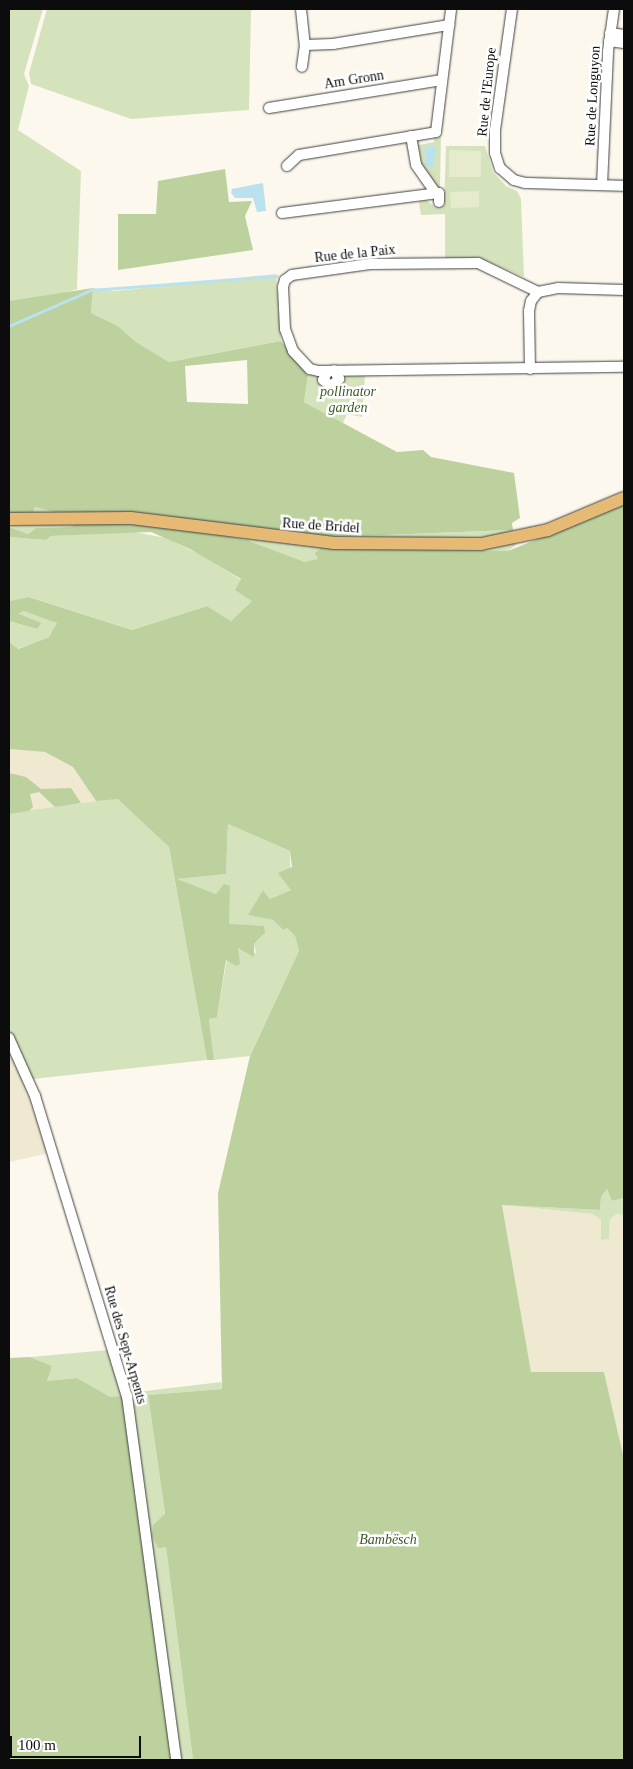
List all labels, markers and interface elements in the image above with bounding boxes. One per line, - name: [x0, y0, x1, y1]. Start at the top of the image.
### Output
- street label: Rue de Longuyon: [582, 45, 604, 147]
- street label: Rue de l'Europe: [474, 47, 500, 137]
- street label: Am Gronn: [323, 67, 385, 93]
- street label: Rue de la Paix: [314, 241, 396, 267]
- park label: pollinator garden: [320, 384, 376, 417]
- street label: Rue de Bridel: [282, 515, 360, 537]
- street label: Rue des Sept-Arpents: [100, 1284, 150, 1406]
- park label: Bambësch: [359, 1532, 417, 1548]
- scale bar: [12, 1726, 144, 1758]
- text: 100 m: [18, 1737, 56, 1753]

